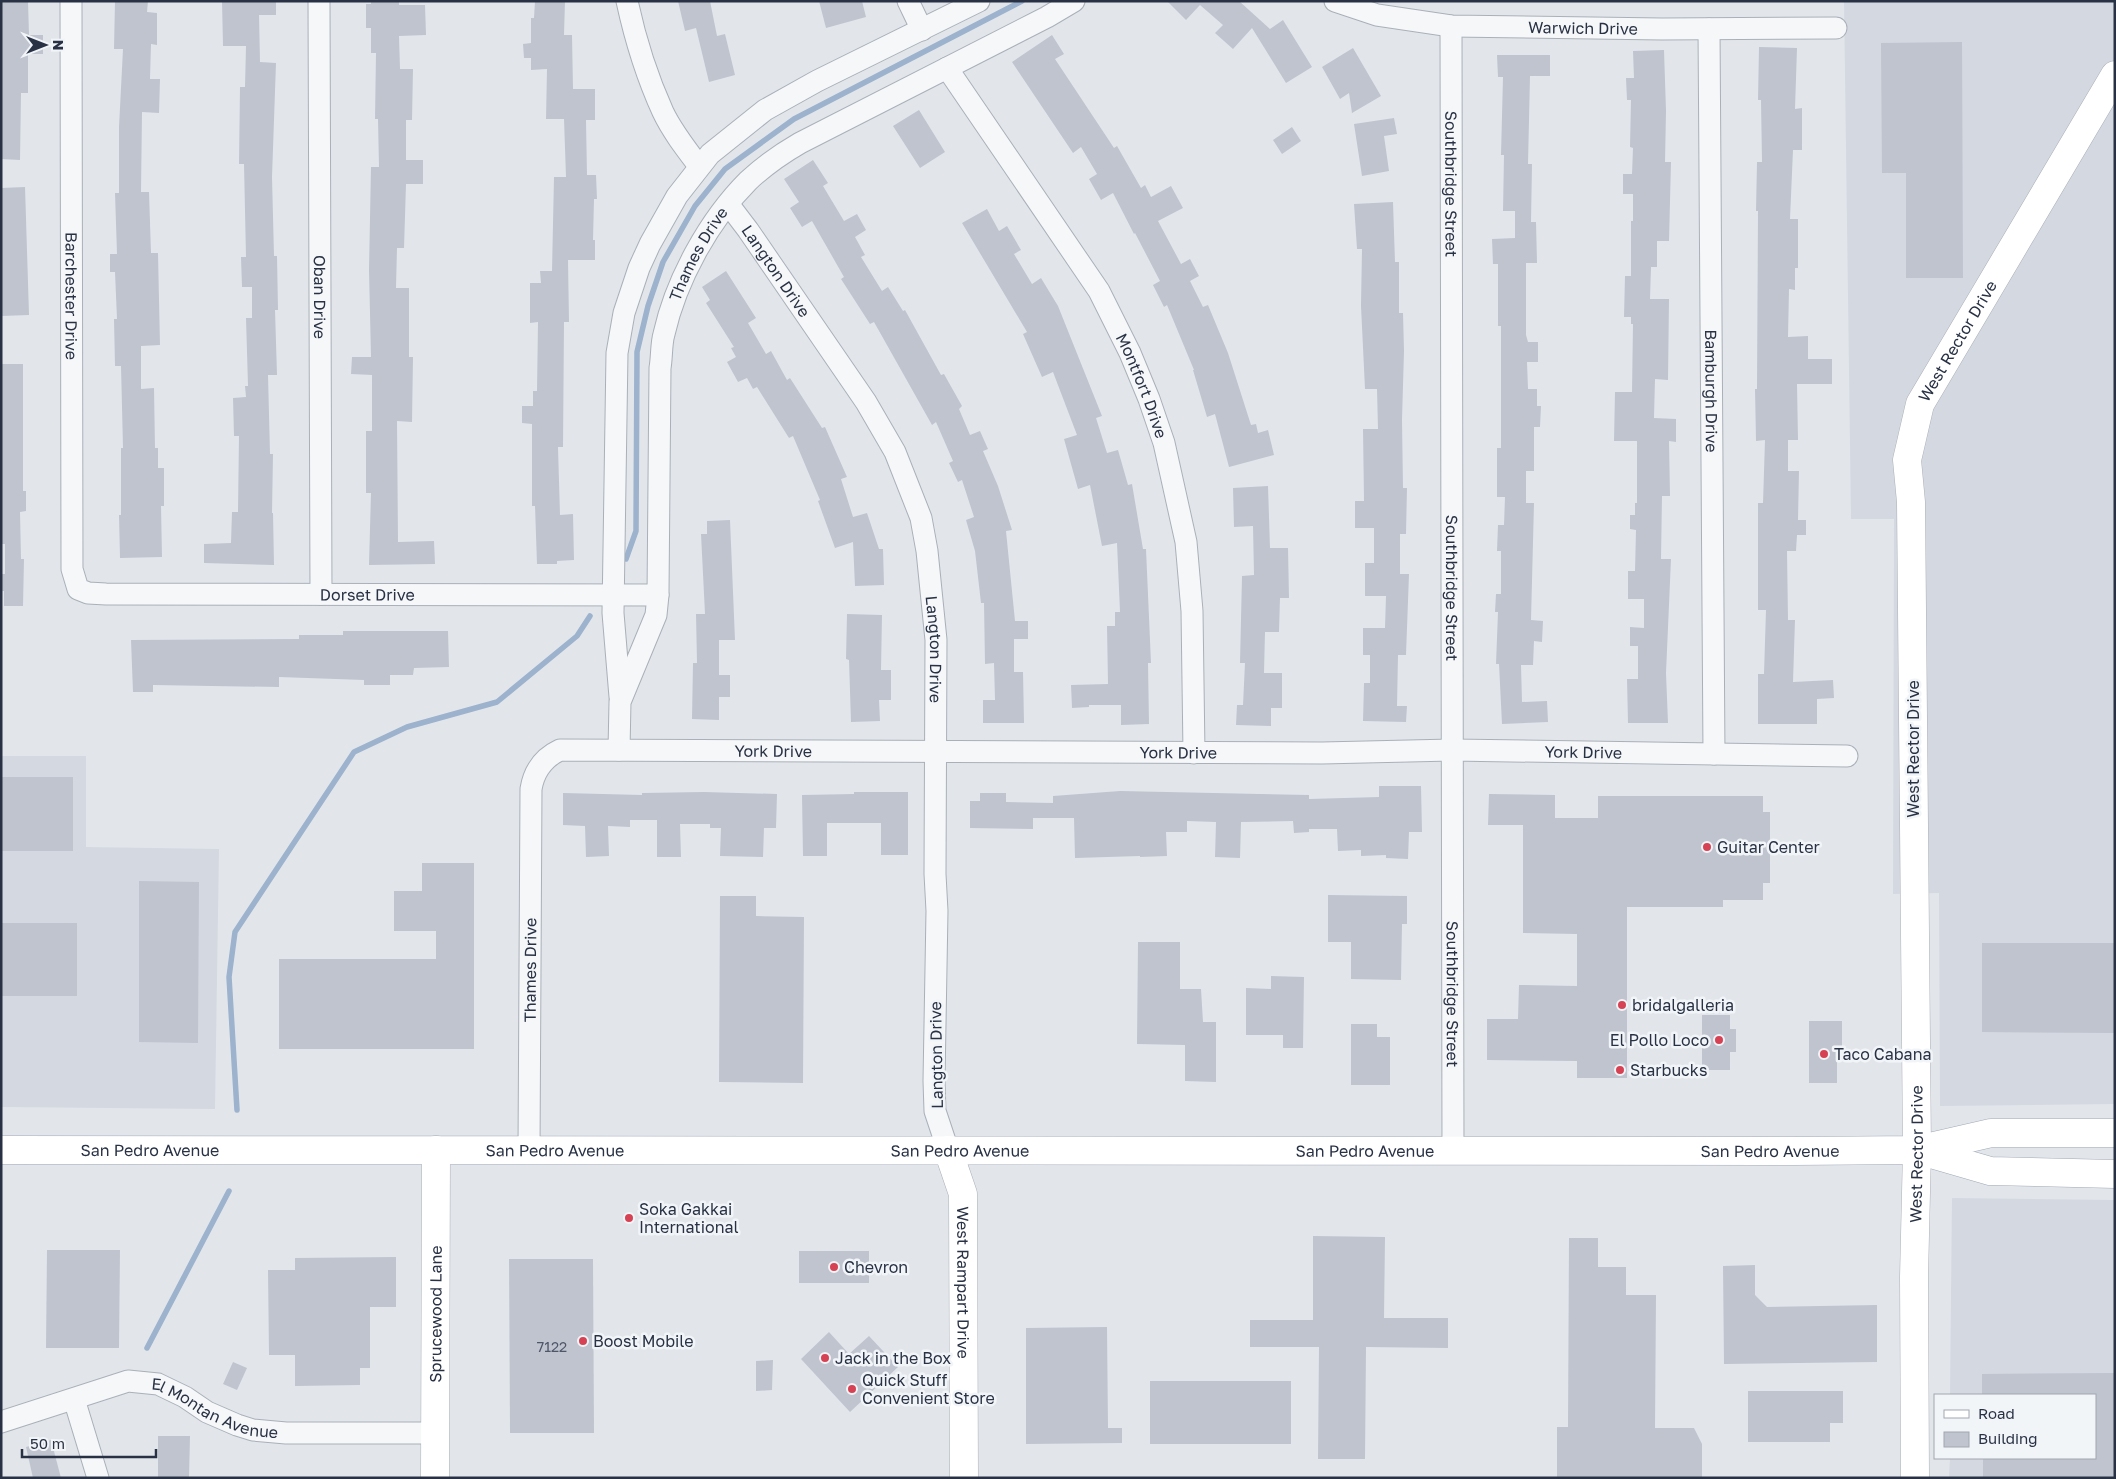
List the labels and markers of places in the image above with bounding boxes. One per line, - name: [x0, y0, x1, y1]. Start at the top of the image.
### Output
- place label: Guitar Center: [1717, 837, 1820, 857]
- marker: Guitar Center: [1701, 841, 1713, 853]
- place label: bridalgalleria: [1632, 995, 1734, 1015]
- marker: bridalgalleria: [1616, 999, 1628, 1011]
- place label: El Pollo Loco: [1610, 1030, 1709, 1050]
- marker: El Pollo Loco: [1713, 1034, 1725, 1046]
- place label: Taco Cabana: [1834, 1044, 1932, 1064]
- marker: Taco Cabana: [1818, 1048, 1830, 1060]
- place label: Starbucks: [1630, 1060, 1707, 1080]
- marker: Starbucks: [1614, 1064, 1626, 1076]
- place label: Soka Gakkai International: [639, 1199, 739, 1237]
- marker: Soka Gakkai International: [623, 1212, 635, 1224]
- place label: Chevron: [844, 1257, 908, 1277]
- marker: Chevron: [828, 1261, 840, 1273]
- place label: Boost Mobile: [593, 1331, 694, 1351]
- marker: Boost Mobile: [577, 1335, 589, 1347]
- place label: Jack in the Box: [835, 1348, 951, 1368]
- marker: Jack in the Box: [819, 1352, 831, 1364]
- place label: Quick Stuff Convenient Store: [862, 1370, 995, 1408]
- marker: Quick Stuff Convenient Store: [846, 1383, 858, 1395]

